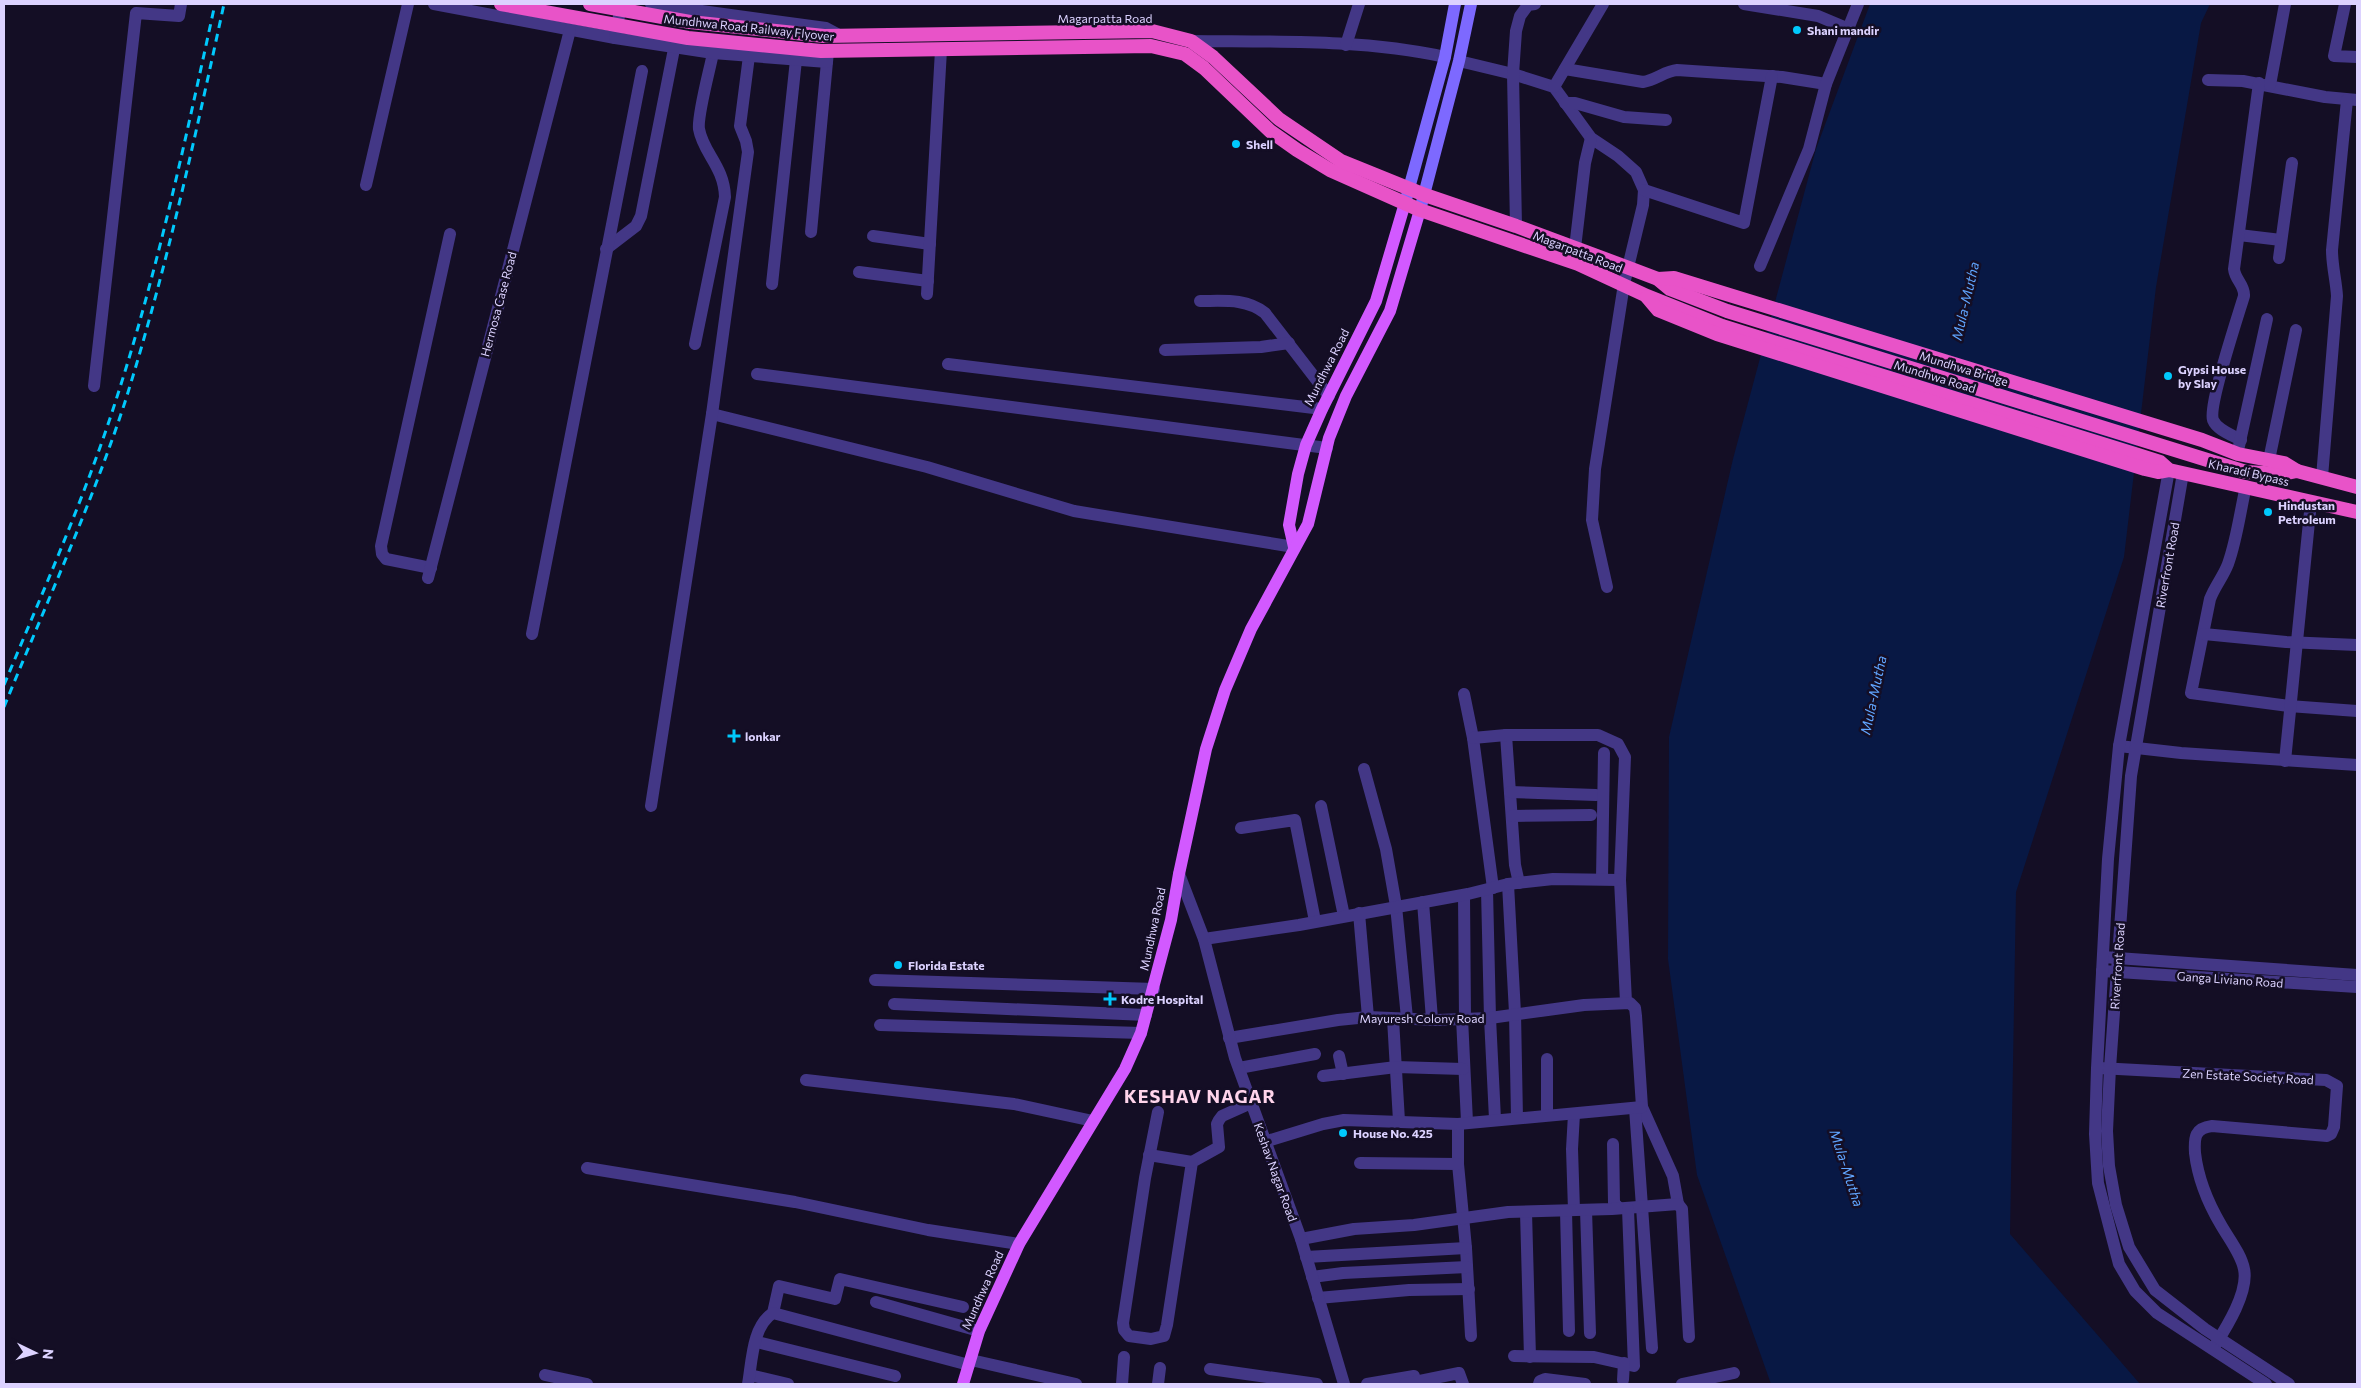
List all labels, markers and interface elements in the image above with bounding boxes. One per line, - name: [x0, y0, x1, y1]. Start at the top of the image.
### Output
- street label: Mundhwa Road Railway Flyover: [663, 11, 835, 43]
- street label: Magarpatta Road: [1058, 11, 1153, 25]
- place label: Shani mandir: [1807, 23, 1879, 37]
- marker: Shani mandir: [1791, 24, 1803, 36]
- place label: Shell: [1246, 137, 1273, 151]
- marker: Shell: [1230, 138, 1242, 150]
- street label: Magarpatta Road: [1531, 227, 1625, 275]
- street label: Hermosa Case Road: [477, 250, 519, 358]
- water label: Mula-Mutha: [1948, 260, 1982, 342]
- street label: Mundhwa Road: [1301, 326, 1352, 408]
- street label: Mundhwa Bridge: [1918, 348, 2010, 388]
- street label: Mundhwa Road: [1892, 357, 1978, 395]
- place label: Gypsi House by Slay: [2178, 362, 2246, 390]
- marker: Gypsi House by Slay: [2162, 370, 2174, 382]
- street label: Kharadi Bypass: [2207, 456, 2291, 488]
- place label: Hindustan Petroleum: [2278, 498, 2336, 526]
- marker: Hindustan Petroleum: [2262, 506, 2274, 518]
- street label: Riverfront Road: [2153, 521, 2181, 609]
- water label: Mula-Mutha: [1856, 654, 1890, 736]
- marker: lonkar: [727, 729, 741, 743]
- place label: lonkar: [745, 729, 781, 743]
- street label: Mundhwa Road: [1136, 886, 1168, 972]
- street label: Riverfront Road: [2107, 922, 2127, 1010]
- place label: Florida Estate: [908, 958, 985, 972]
- marker: Florida Estate: [892, 959, 904, 971]
- street label: Ganga Liviano Road: [2176, 968, 2284, 990]
- marker: Kodre Hospital: [1103, 992, 1117, 1006]
- place label: Kodre Hospital: [1121, 992, 1203, 1006]
- street label: Mayuresh Colony Road: [1360, 1011, 1484, 1025]
- street label: Zen Estate Society Road: [2182, 1066, 2314, 1086]
- district label: KESHAV NAGAR: [1124, 1085, 1276, 1107]
- street label: Keshav Nagar Road: [1252, 1121, 1300, 1223]
- place label: House No. 425: [1353, 1126, 1433, 1140]
- marker: House No. 425: [1337, 1127, 1349, 1139]
- water label: Mula-Mutha: [1827, 1127, 1867, 1209]
- street label: Mundhwa Road: [958, 1248, 1006, 1332]
- north arrow: [10, 1328, 60, 1378]
- text: N: [40, 1348, 57, 1360]

